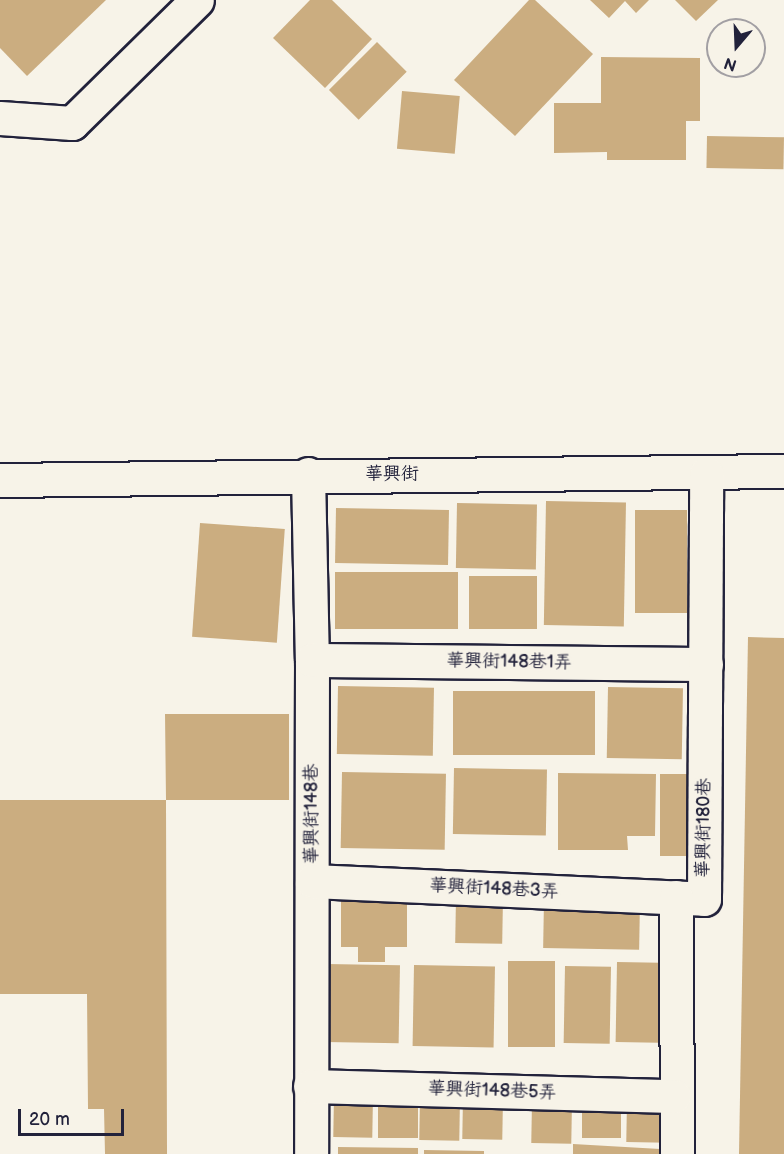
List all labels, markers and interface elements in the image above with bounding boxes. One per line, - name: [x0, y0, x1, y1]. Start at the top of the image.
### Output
- north arrow: [706, 18, 766, 78]
- text: N: [722, 53, 739, 75]
- street label: 華興街: [365, 463, 419, 485]
- street label: 華興街148巷1弄: [446, 650, 572, 674]
- street label: 華興街148巷: [301, 764, 323, 864]
- street label: 華興街180巷: [692, 778, 716, 878]
- street label: 華興街148巷3弄: [429, 875, 559, 903]
- street label: 華興街148巷5弄: [427, 1078, 557, 1104]
- scale bar: [21, 1097, 128, 1135]
- text: 20 m: [29, 1109, 70, 1130]

